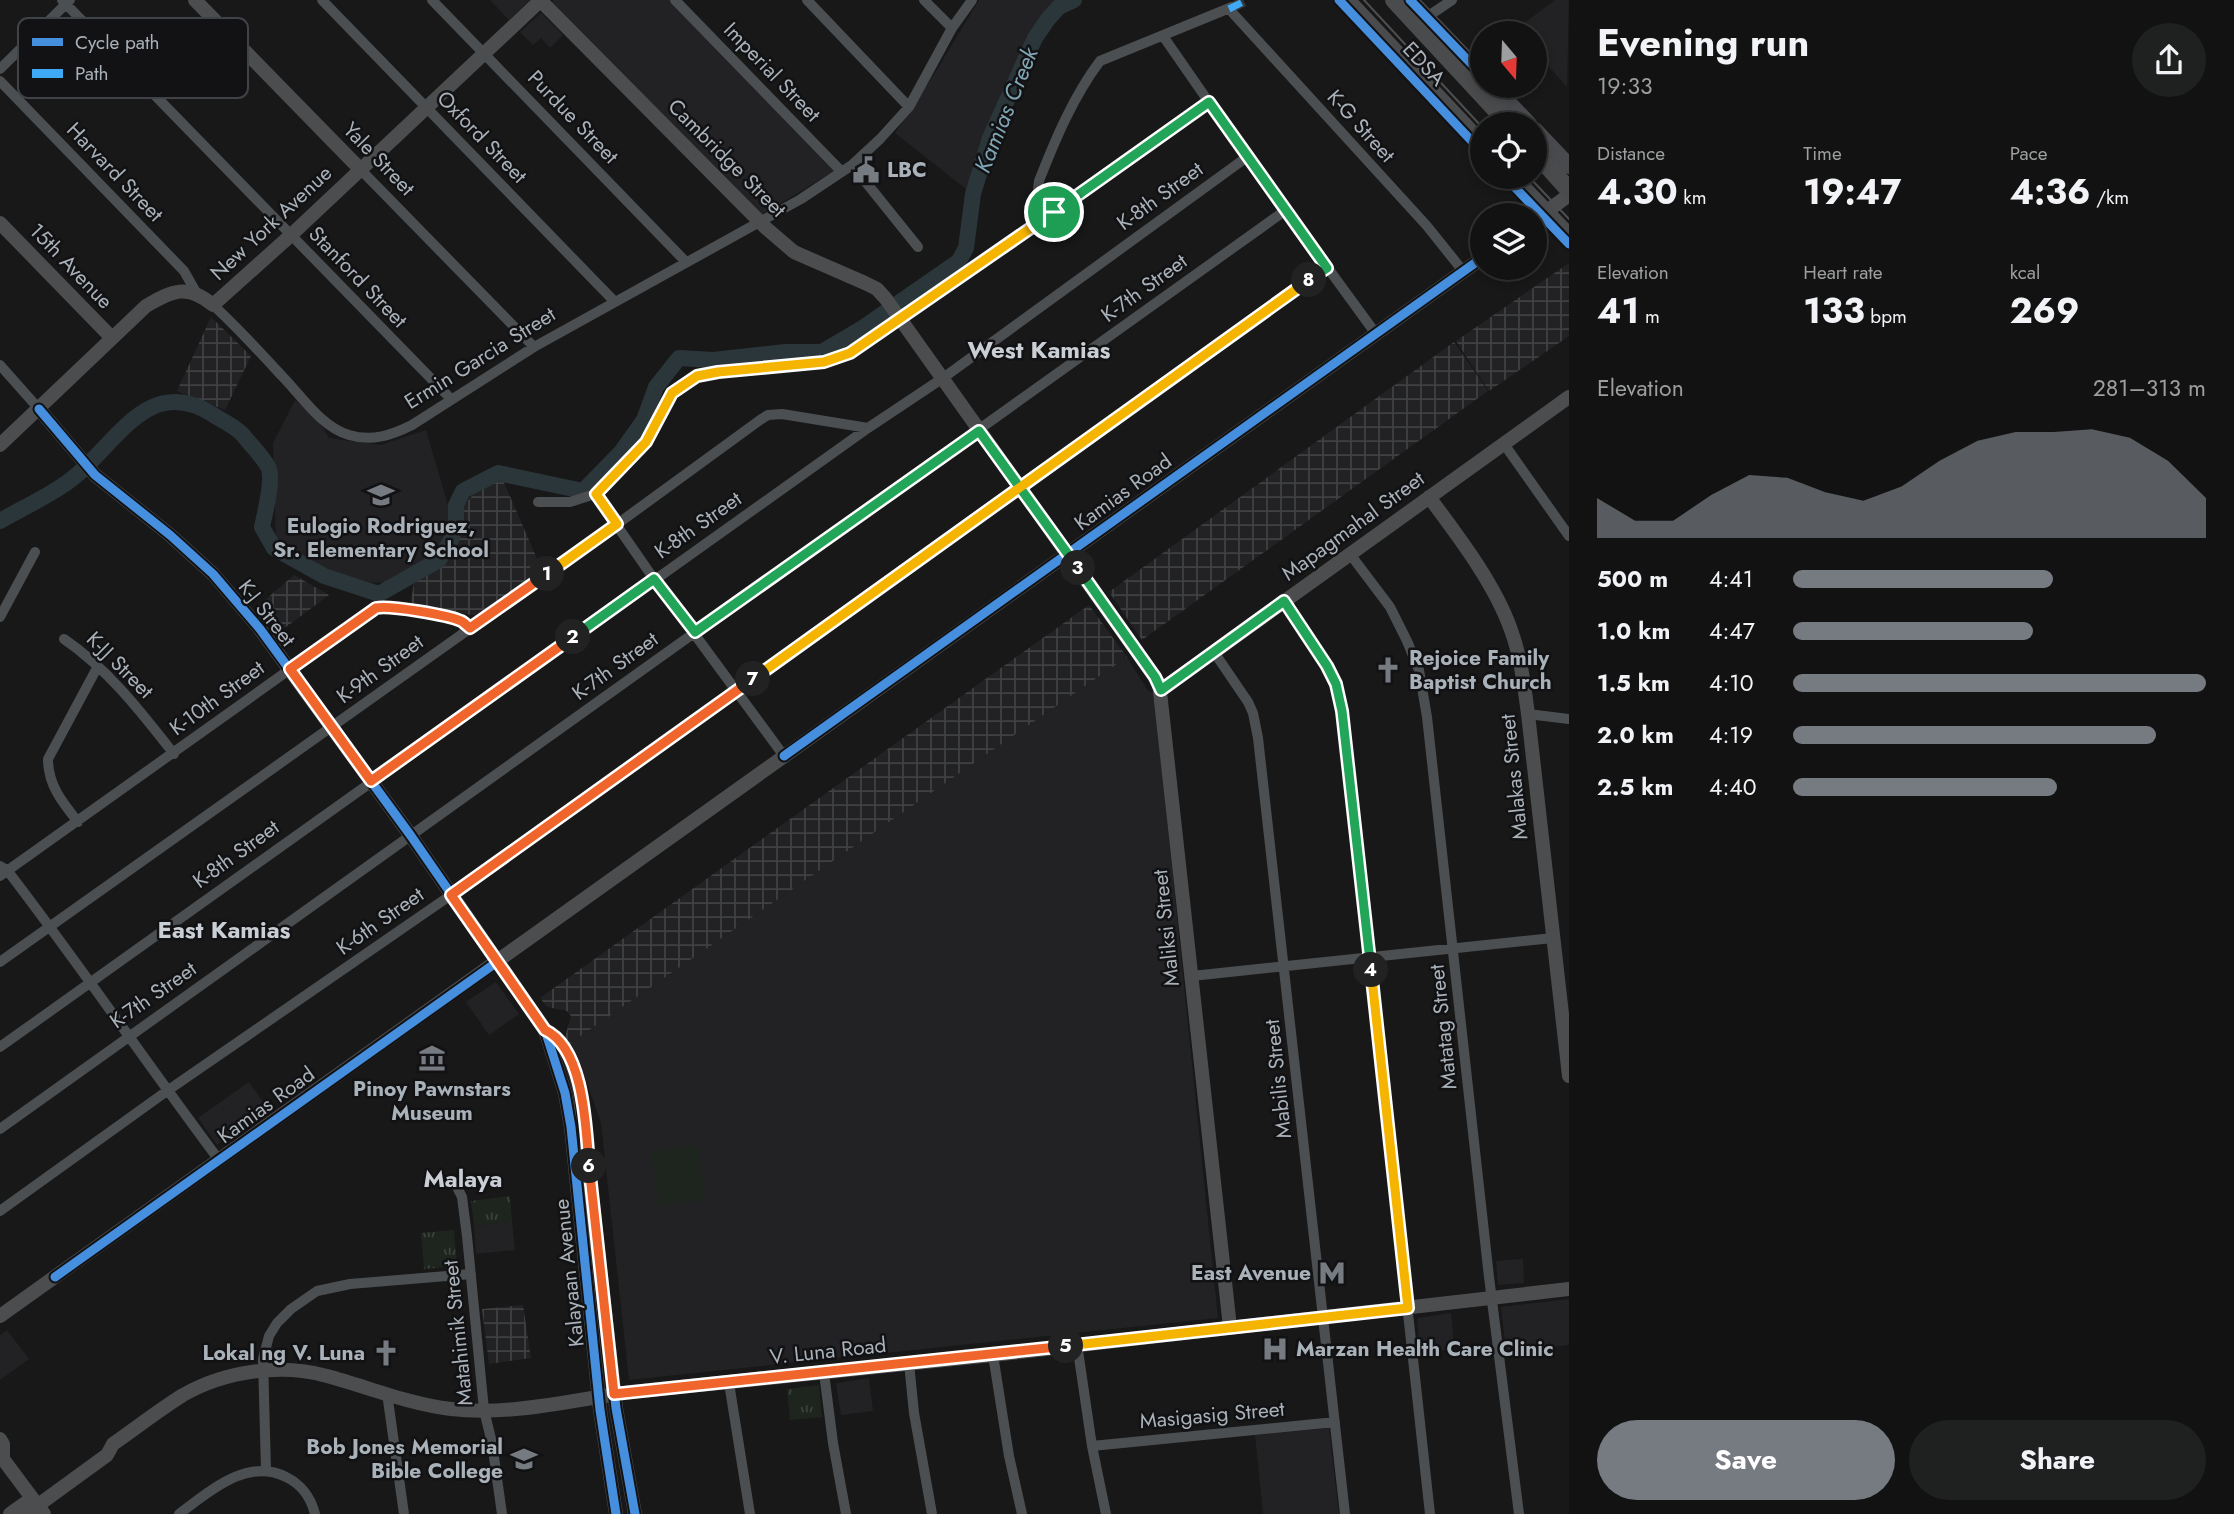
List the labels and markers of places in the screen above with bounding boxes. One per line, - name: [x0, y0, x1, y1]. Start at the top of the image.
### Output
- public building icon: LBC: [851, 155, 881, 185]
- place label: LBC: [887, 155, 927, 185]
- pin: [1024, 182, 1084, 242]
- pin: 8: [1292, 262, 1326, 298]
- school or university icon: Eulogio Rodriguez, Sr. Elementary School: [366, 480, 396, 510]
- place label: Eulogio Rodriguez, Sr. Elementary School: [273, 511, 489, 565]
- pin: 3: [1060, 550, 1096, 586]
- pin: 1: [530, 556, 564, 592]
- pin: 2: [556, 620, 590, 654]
- place label: Rejoice Family Baptist Church: [1409, 643, 1552, 697]
- church icon: Rejoice Family Baptist Church: [1373, 655, 1403, 685]
- pin: 7: [736, 662, 770, 696]
- pin: 4: [1354, 953, 1388, 988]
- museum icon: Pinoy Pawnstars Museum: [417, 1043, 447, 1073]
- place label: Pinoy Pawnstars Museum: [353, 1074, 511, 1128]
- pin: 6: [572, 1148, 606, 1184]
- place label: East Avenue: [1191, 1258, 1311, 1288]
- metro station icon: East Avenue: [1317, 1258, 1347, 1288]
- pin: 5: [1048, 1328, 1084, 1364]
- hospital icon: Marzan Health Care Clinic: [1260, 1334, 1290, 1364]
- place label: Marzan Health Care Clinic: [1296, 1334, 1554, 1364]
- place label: Lokal ng V. Luna: [202, 1338, 365, 1368]
- church icon: Lokal ng V. Luna: [371, 1338, 401, 1368]
- place label: Bob Jones Memorial Bible College: [306, 1432, 503, 1486]
- school or university icon: Bob Jones Memorial Bible College: [509, 1444, 539, 1474]

